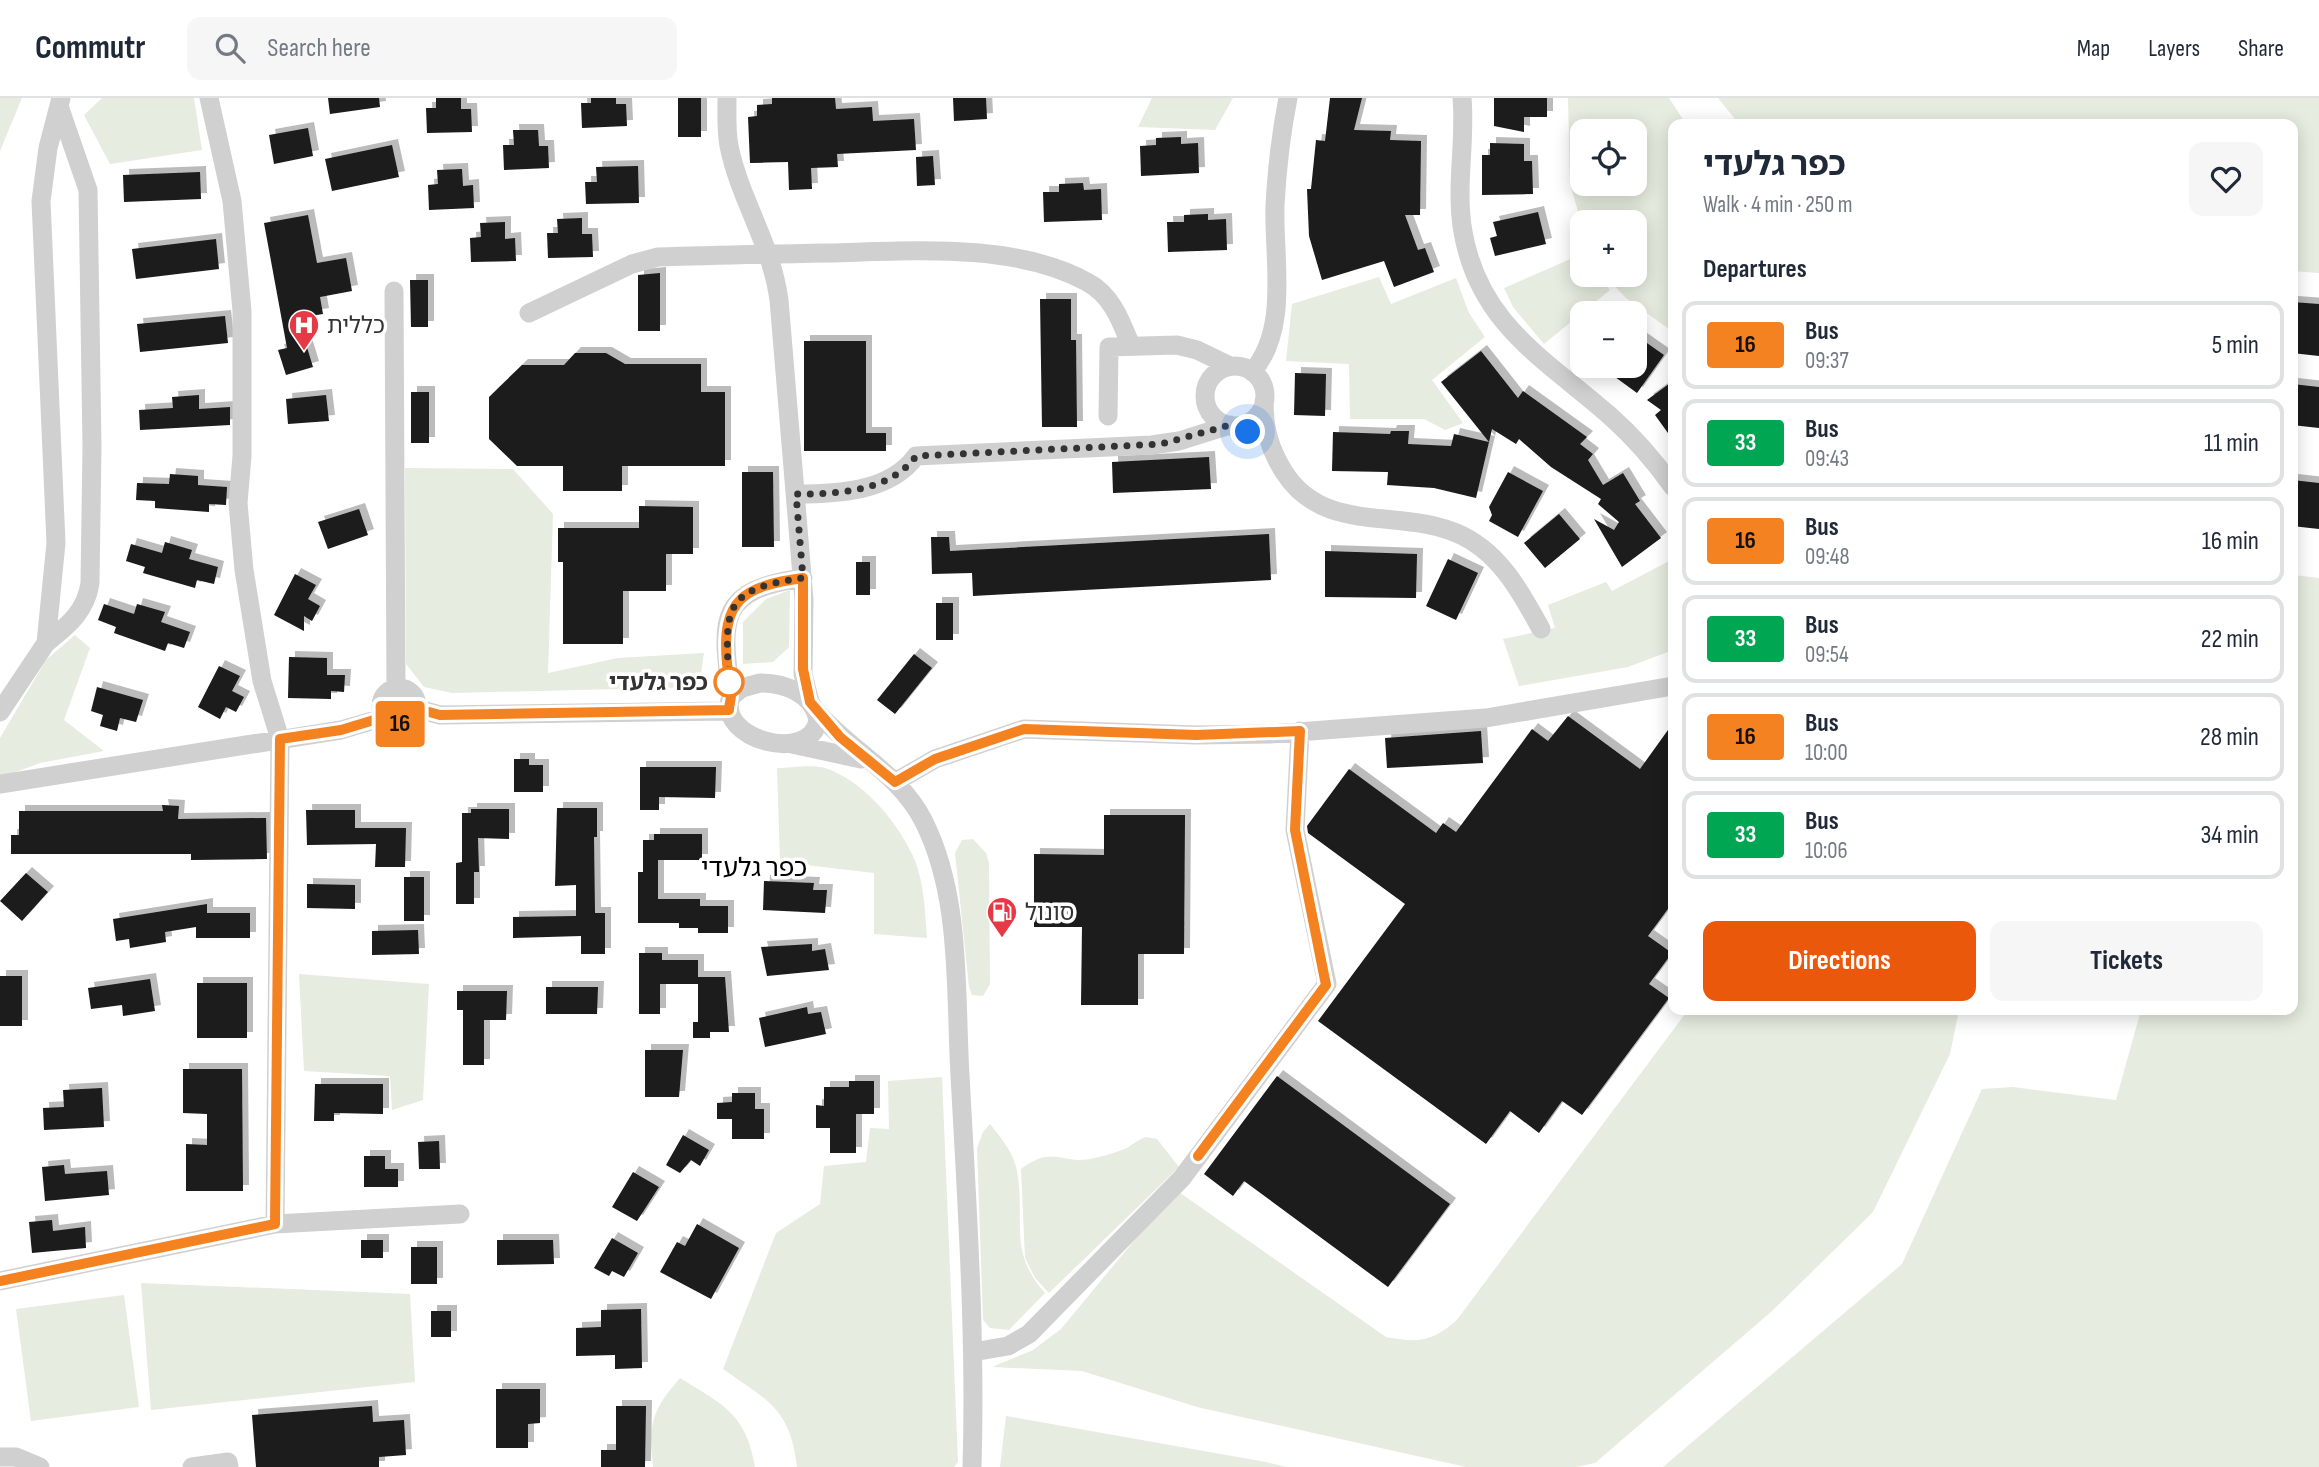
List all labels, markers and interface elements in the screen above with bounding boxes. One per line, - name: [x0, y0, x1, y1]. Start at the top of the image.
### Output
- search box: [187, 17, 677, 80]
- text: Commutr: [35, 28, 145, 68]
- icon: search: [211, 29, 249, 67]
- text: Search here: [267, 33, 371, 64]
- text: Map: [2077, 34, 2110, 63]
- text: Layers: [2148, 34, 2200, 63]
- text: Share: [2238, 34, 2284, 63]
- map controls: [1570, 119, 1647, 378]
- button: locate: [1570, 119, 1647, 196]
- button: heart: [2189, 142, 2263, 216]
- text: כפר גלעדי: [1703, 145, 1846, 185]
- text: Walk · 4 min · 250 m: [1703, 191, 1853, 219]
- button: +: [1570, 210, 1647, 287]
- text: Departures: [1703, 254, 1807, 285]
- button: −: [1570, 301, 1647, 378]
- hospital icon: כללית: [287, 308, 321, 352]
- place label: כללית: [327, 312, 385, 340]
- text: Bus: [1805, 316, 1839, 347]
- text: 16: [1735, 330, 1756, 359]
- text: 5 min: [2212, 330, 2259, 361]
- text: 09:37: [1805, 347, 1849, 375]
- your location: [1230, 414, 1265, 449]
- text: Bus: [1805, 414, 1839, 445]
- text: 33: [1735, 428, 1756, 457]
- text: 11 min: [2204, 428, 2259, 459]
- text: 09:43: [1805, 445, 1849, 473]
- text: Bus: [1805, 512, 1839, 543]
- text: 16: [1735, 526, 1756, 555]
- text: 16 min: [2202, 526, 2259, 557]
- text: 09:48: [1805, 543, 1850, 571]
- text: Bus: [1805, 610, 1839, 641]
- text: 33: [1735, 624, 1756, 653]
- text: 22 min: [2201, 624, 2259, 655]
- text: 09:54: [1805, 641, 1849, 669]
- marker: כפר גלעדי: [714, 667, 744, 697]
- place label: כפר גלעדי: [609, 669, 708, 697]
- line badge: 16: [368, 701, 432, 747]
- text: Bus: [1805, 708, 1839, 739]
- text: 16: [390, 709, 410, 738]
- text: 16: [1735, 722, 1756, 751]
- text: 28 min: [2200, 722, 2259, 753]
- text: 10:00: [1805, 739, 1848, 767]
- text: Bus: [1805, 806, 1839, 837]
- text: 33: [1735, 820, 1756, 849]
- text: 34 min: [2200, 820, 2259, 851]
- text: 10:06: [1805, 837, 1848, 865]
- district label: כפר גלעדי: [701, 853, 807, 884]
- fuel station icon: סונול: [985, 895, 1019, 939]
- place label: סונול: [1025, 899, 1074, 927]
- button: Directions: [1703, 921, 1976, 1001]
- button: Tickets: [1990, 921, 2263, 1001]

